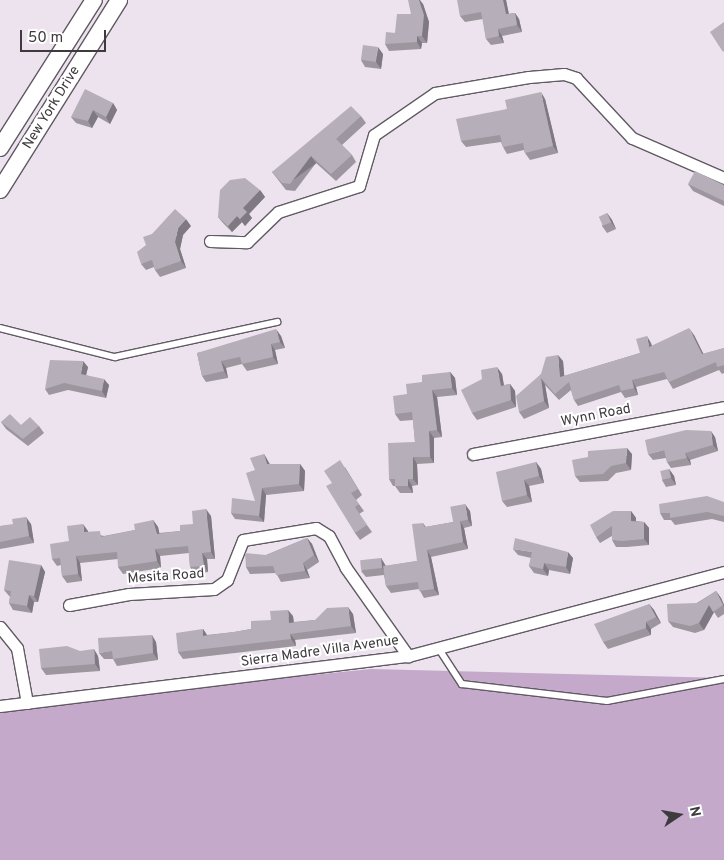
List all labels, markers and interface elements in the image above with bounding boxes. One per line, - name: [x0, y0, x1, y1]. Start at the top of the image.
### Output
- scale bar: [22, 20, 109, 52]
- text: 50 m: [28, 29, 63, 48]
- street label: New York Drive: [20, 63, 84, 153]
- street label: Wynn Road: [560, 401, 632, 431]
- street label: Mesita Road: [127, 566, 205, 588]
- street label: Sierra Madre Villa Avenue: [239, 633, 401, 671]
- north arrow: [654, 790, 704, 840]
- text: N: [685, 805, 704, 818]

